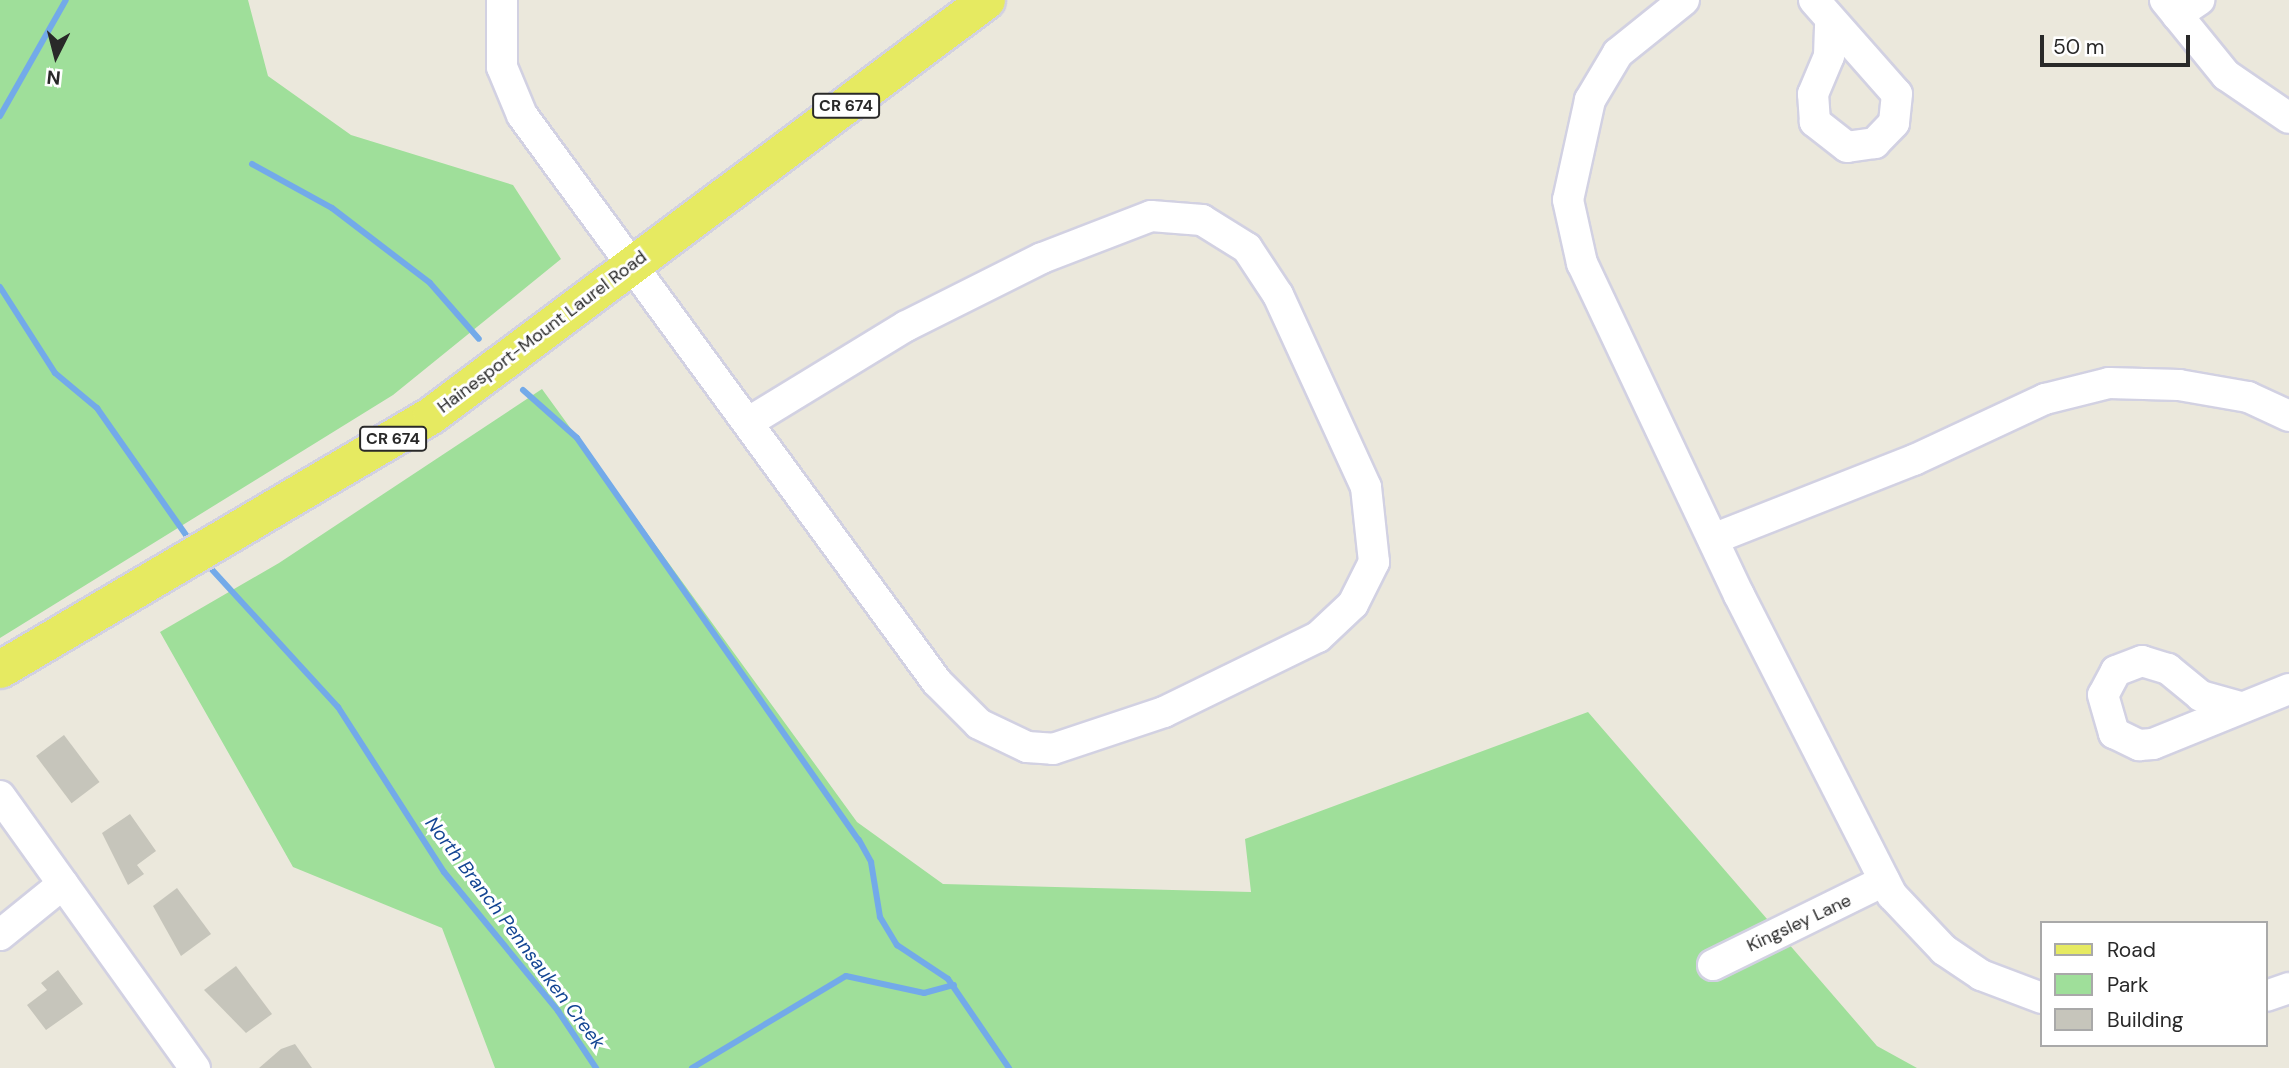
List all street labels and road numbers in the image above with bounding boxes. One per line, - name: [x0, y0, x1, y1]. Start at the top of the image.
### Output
- road number: CR 674: [811, 94, 881, 118]
- street label: Hainesport-Mount Laurel Road: [433, 246, 651, 418]
- road number: CR 674: [358, 426, 428, 452]
- street label: Kingsley Lane: [1743, 889, 1855, 957]

